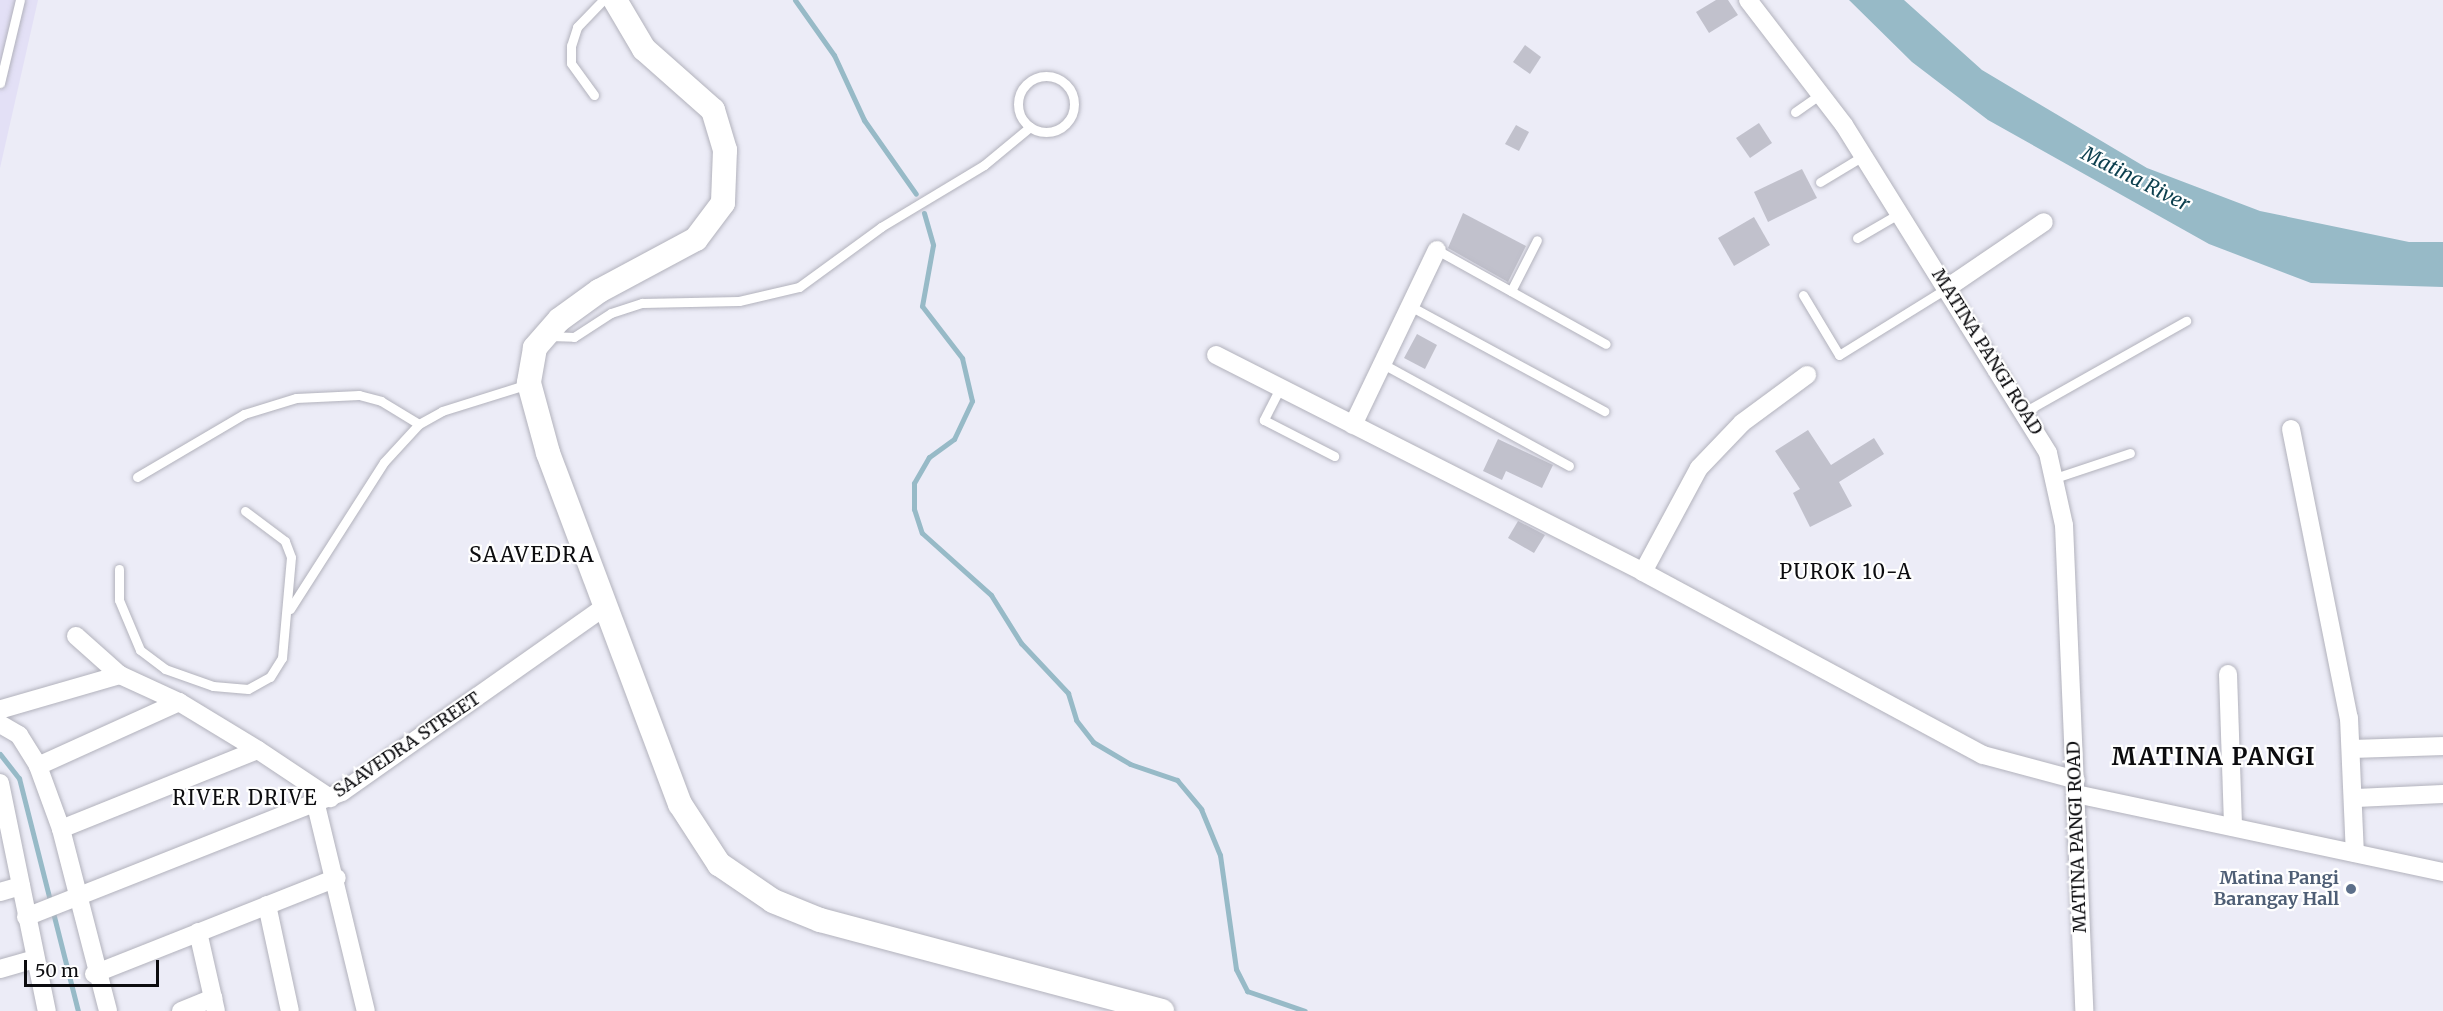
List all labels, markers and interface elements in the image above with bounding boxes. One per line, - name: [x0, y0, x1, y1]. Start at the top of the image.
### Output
- water label: Matina River: [2078, 141, 2194, 215]
- street label: MATINA PANGI ROAD: [1927, 265, 2047, 439]
- district label: SAAVEDRA: [469, 542, 595, 568]
- district label: PUROK 10-A: [1779, 559, 1913, 583]
- street label: SAAVEDRA STREET: [329, 688, 485, 802]
- street label: MATINA PANGI ROAD: [2063, 741, 2091, 933]
- district label: MATINA PANGI: [2112, 743, 2316, 771]
- district label: RIVER DRIVE: [172, 785, 318, 809]
- place label: Matina Pangi Barangay Hall: [2213, 868, 2339, 910]
- marker: Matina Pangi Barangay Hall: [2344, 882, 2358, 896]
- scale bar: [27, 948, 162, 986]
- text: 50 m: [35, 959, 79, 982]

